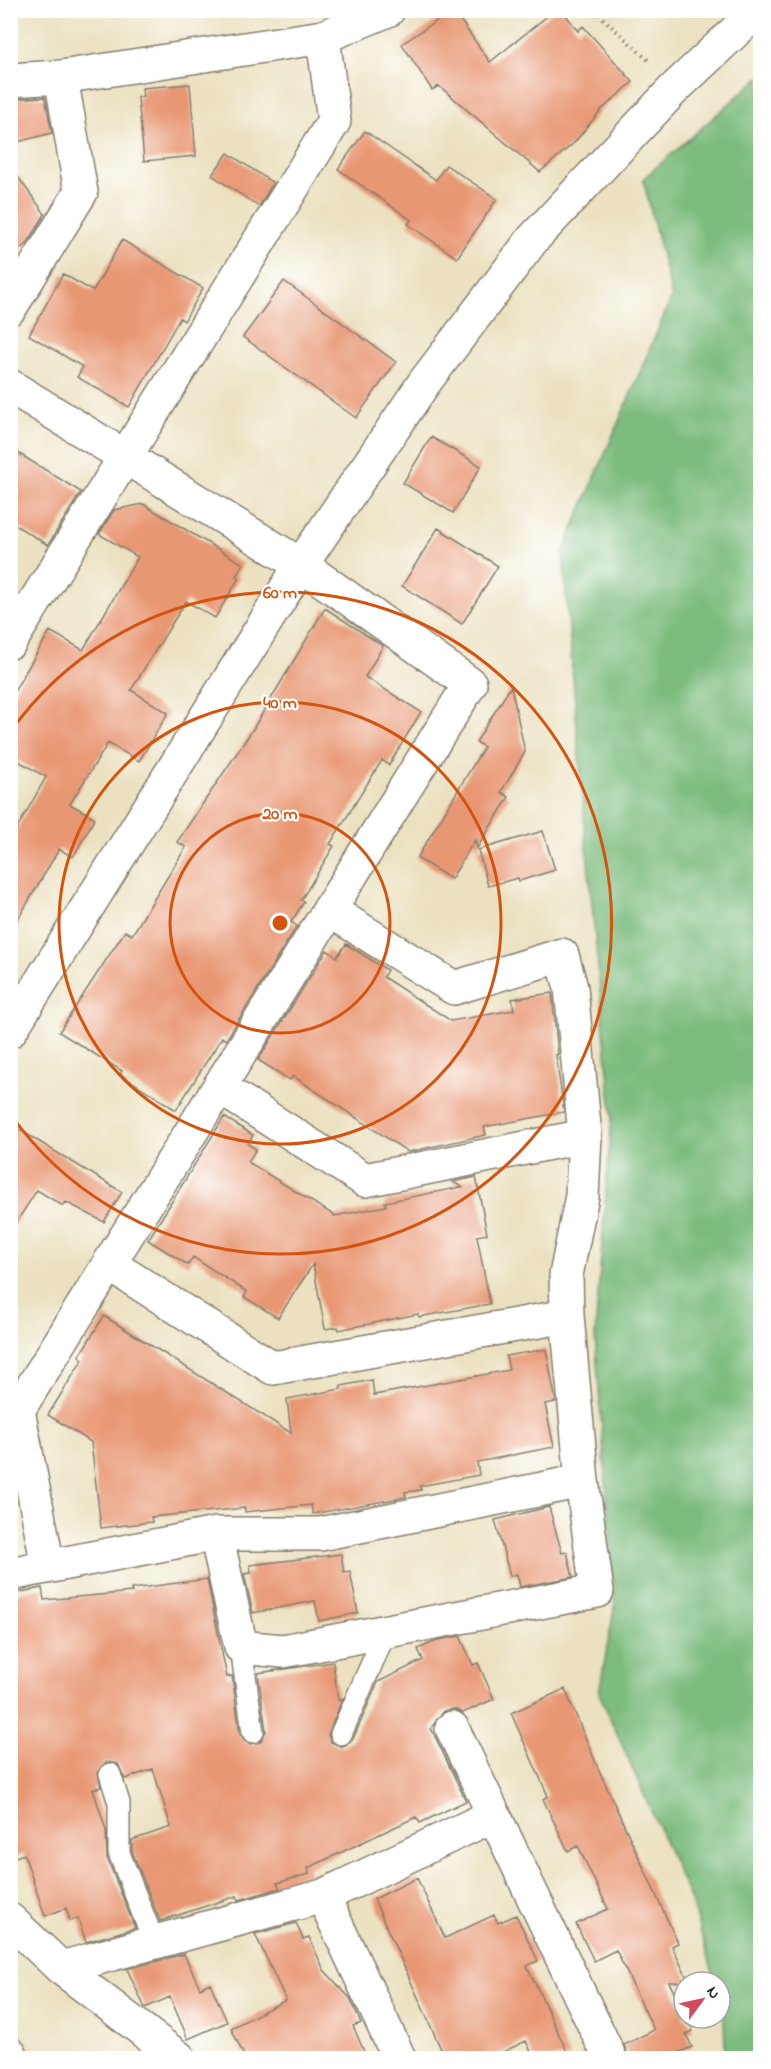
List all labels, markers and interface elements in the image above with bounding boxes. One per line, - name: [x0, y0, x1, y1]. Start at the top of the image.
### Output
- text: 60 m: [263, 581, 297, 607]
- text: 40 m: [263, 691, 297, 717]
- text: 20 m: [261, 802, 298, 828]
- centre of rings: [270, 913, 290, 933]
- north arrow: [672, 1970, 732, 2030]
- text: N: [700, 1982, 726, 2004]

